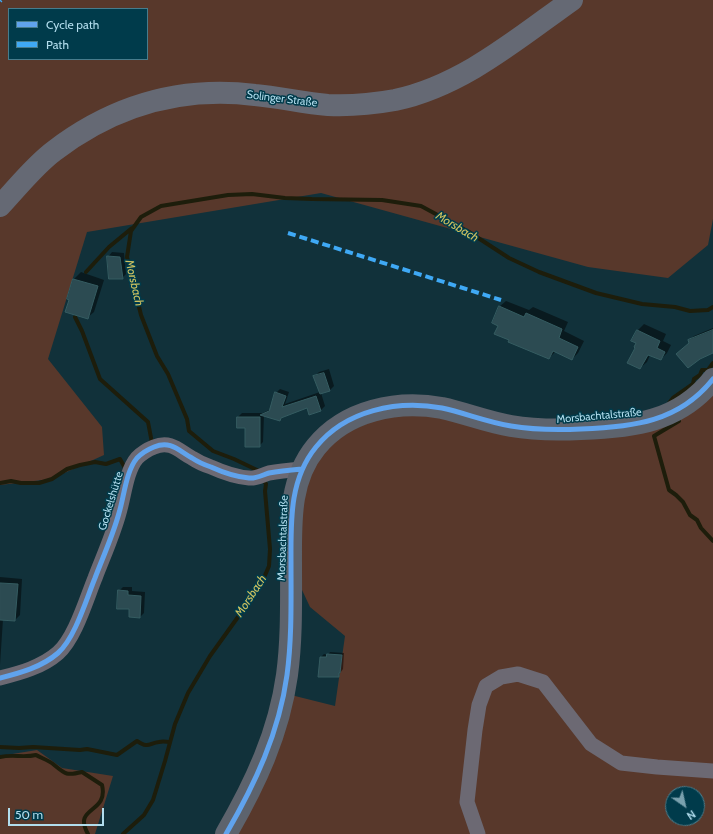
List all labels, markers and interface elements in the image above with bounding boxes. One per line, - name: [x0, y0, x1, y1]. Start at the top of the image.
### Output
- legend: [8, 8, 148, 60]
- text: Cycle path: [46, 17, 99, 32]
- text: Path: [46, 37, 69, 52]
- street label: Solinger Straße: [246, 88, 318, 110]
- water label: Morsbach: [433, 209, 481, 245]
- water label: Morsbach: [122, 258, 146, 308]
- street label: Morsbachtalstraße: [556, 406, 642, 426]
- street label: Gockelshütte: [96, 470, 126, 532]
- street label: Morsbachtalstraße: [275, 495, 291, 581]
- water label: Morsbach: [232, 572, 270, 620]
- north arrow: [665, 786, 705, 826]
- scale bar: [10, 800, 106, 826]
- text: 50 m: [15, 807, 43, 822]
- text: N: [684, 807, 698, 823]

